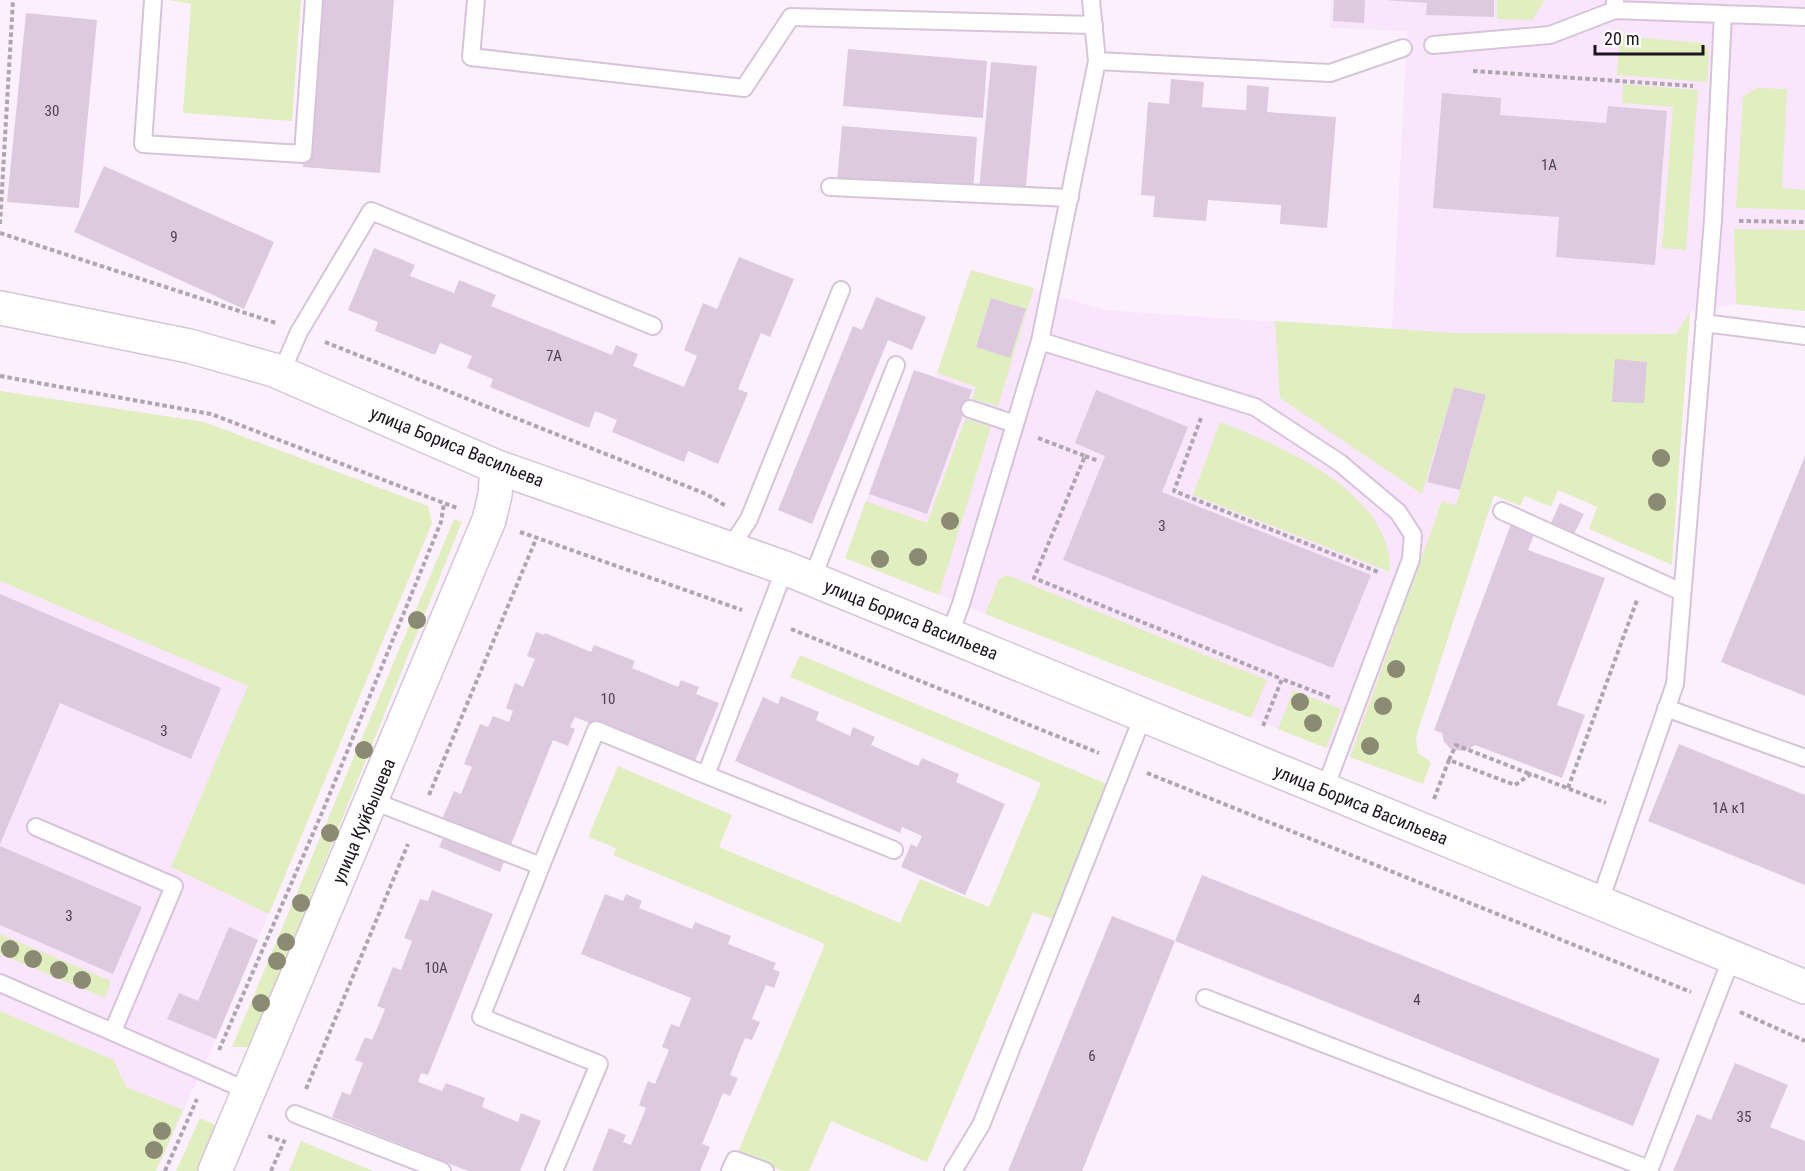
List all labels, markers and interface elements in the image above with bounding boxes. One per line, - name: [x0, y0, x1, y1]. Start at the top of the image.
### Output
- scale bar: [1595, 18, 1703, 56]
- text: 20 m: [1604, 28, 1639, 49]
- house number: 30: [45, 102, 59, 120]
- house number: 1А: [1541, 156, 1557, 174]
- house number: 9: [170, 228, 178, 246]
- house number: 7А: [546, 347, 562, 365]
- street label: улица Бориса Васильева: [367, 402, 547, 491]
- house number: 3: [1158, 517, 1166, 535]
- street label: улица Бориса Васильева: [821, 575, 1001, 664]
- house number: 10: [601, 690, 615, 708]
- house number: 3: [160, 722, 168, 740]
- street label: улица Куйбышева: [328, 755, 399, 887]
- street label: улица Бориса Васильева: [1271, 760, 1451, 849]
- house number: 1А к1: [1712, 799, 1746, 817]
- house number: 3: [65, 907, 73, 925]
- house number: 10А: [424, 959, 448, 977]
- house number: 4: [1413, 991, 1421, 1009]
- house number: 6: [1088, 1047, 1096, 1065]
- house number: 35: [1737, 1108, 1751, 1126]

